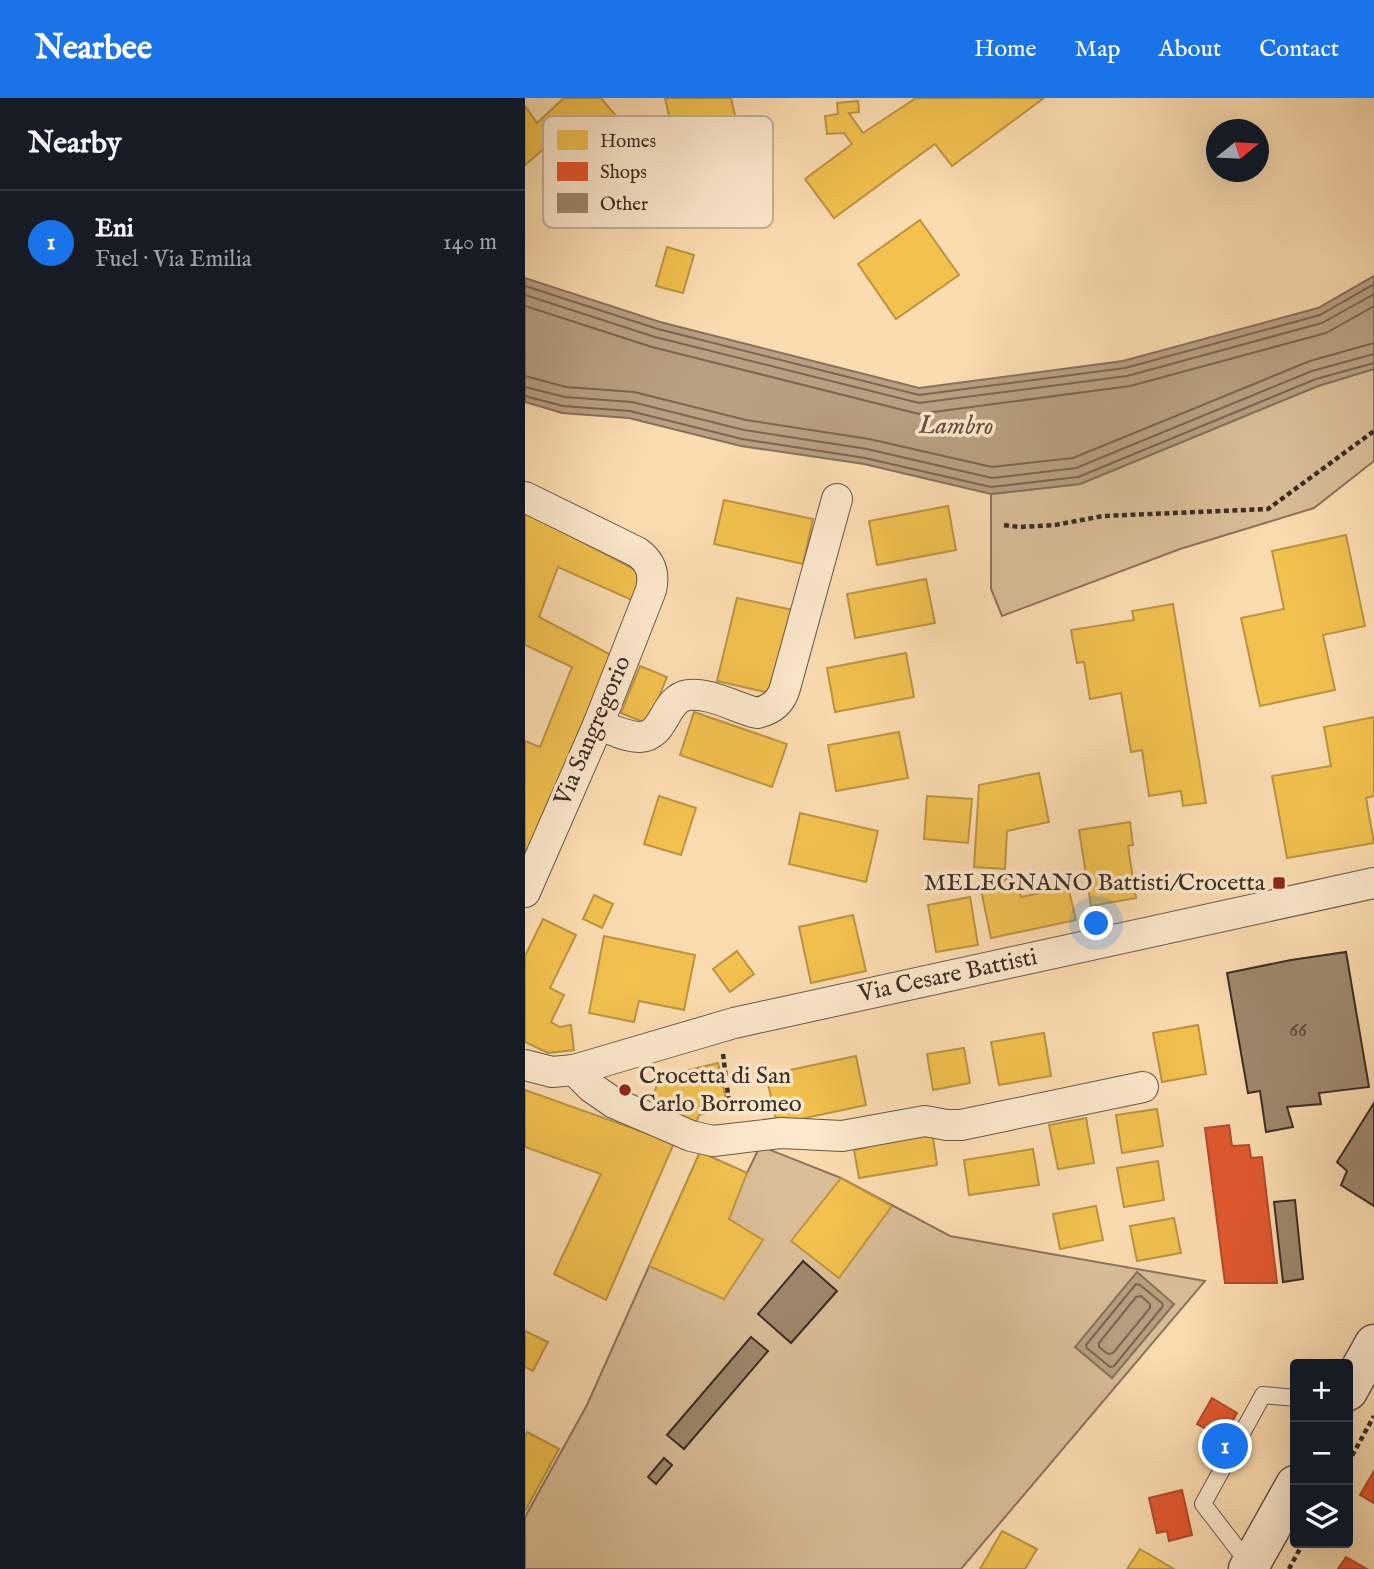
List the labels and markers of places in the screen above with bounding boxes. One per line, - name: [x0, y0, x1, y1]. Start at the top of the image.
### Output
- place label: MELEGNANO Battisti/Crocetta: [924, 868, 1266, 899]
- marker: MELEGNANO Battisti/Crocetta: [1271, 875, 1287, 891]
- place label: Crocetta di San Carlo Borromeo: [639, 1061, 802, 1120]
- marker: Crocetta di San Carlo Borromeo: [617, 1082, 633, 1098]
- pin: 1: [1202, 1420, 1248, 1472]

